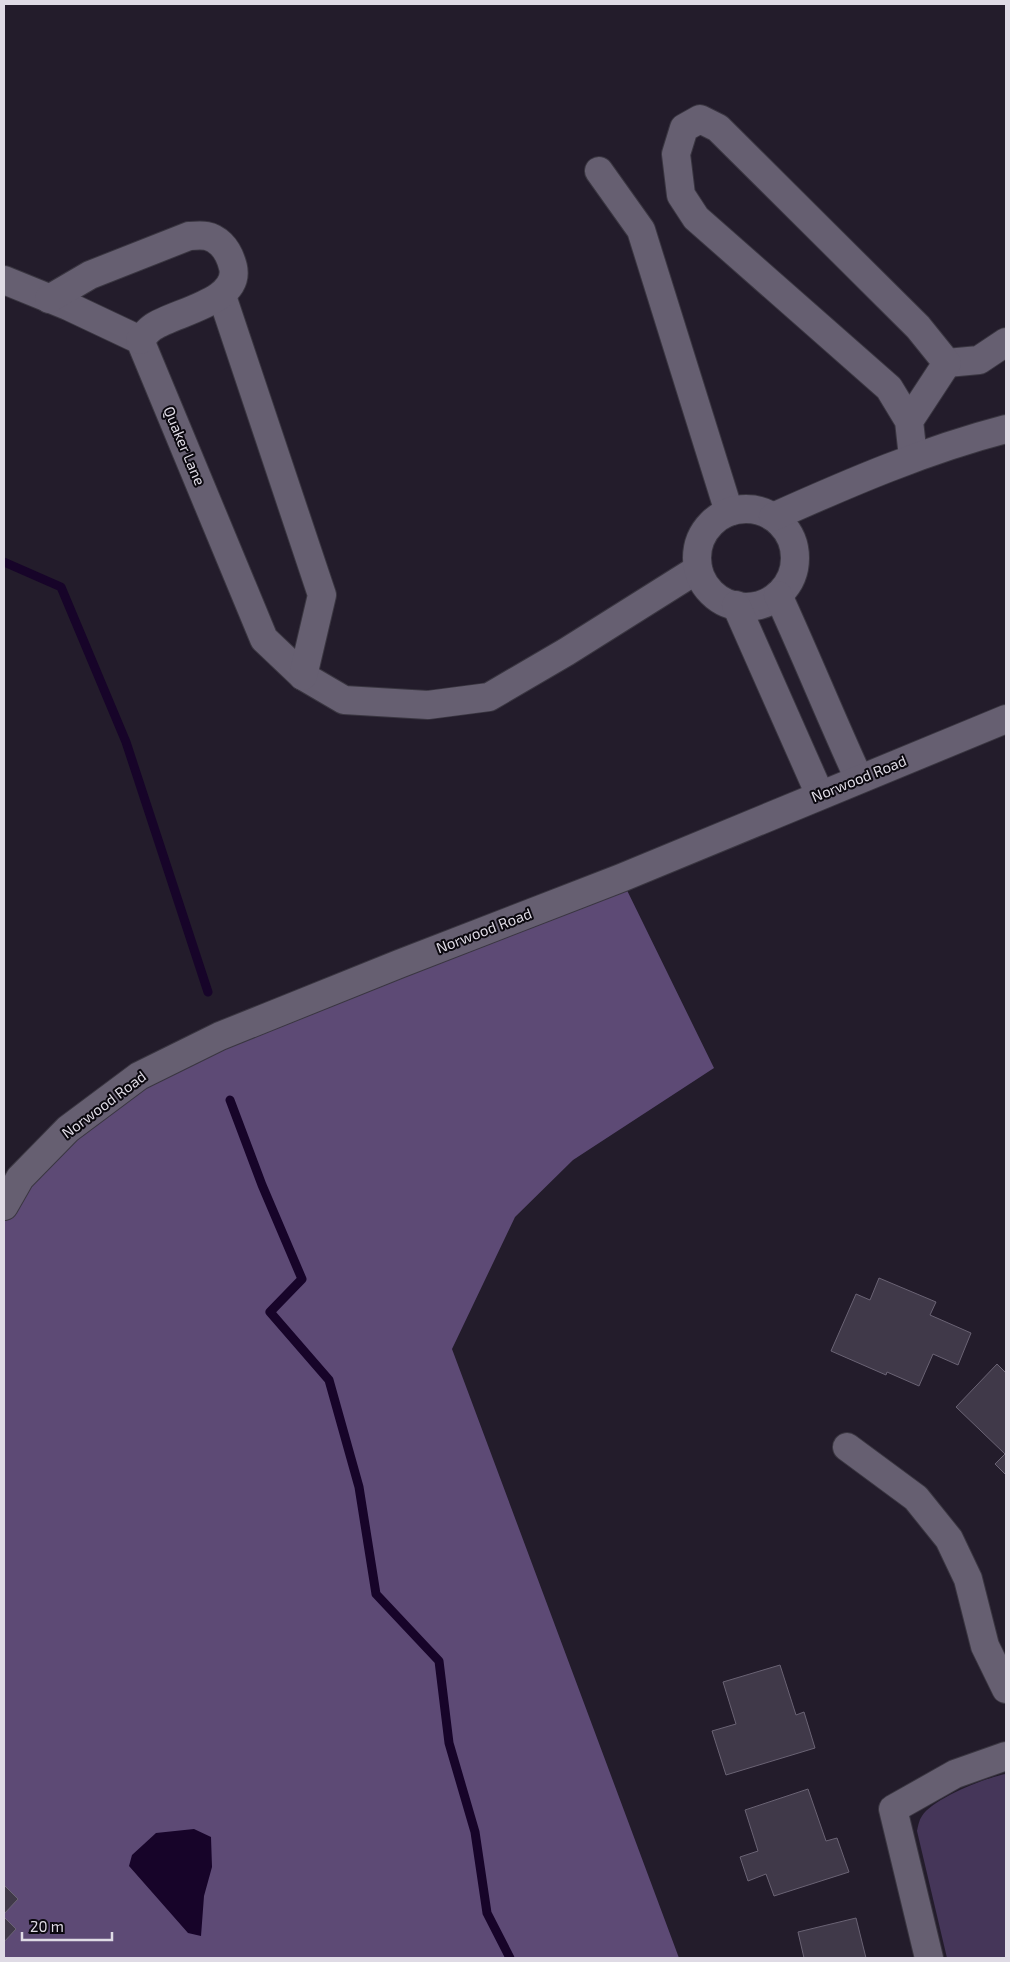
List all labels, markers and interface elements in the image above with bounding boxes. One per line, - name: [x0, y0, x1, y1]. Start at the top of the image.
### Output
- street label: Quaker Lane: [159, 403, 210, 488]
- street label: Norwood Road: [808, 751, 909, 805]
- street label: Norwood Road: [433, 904, 534, 957]
- street label: Norwood Road: [58, 1067, 149, 1142]
- scale bar: [22, 1910, 112, 1942]
- text: 20 m: [30, 1917, 64, 1935]

